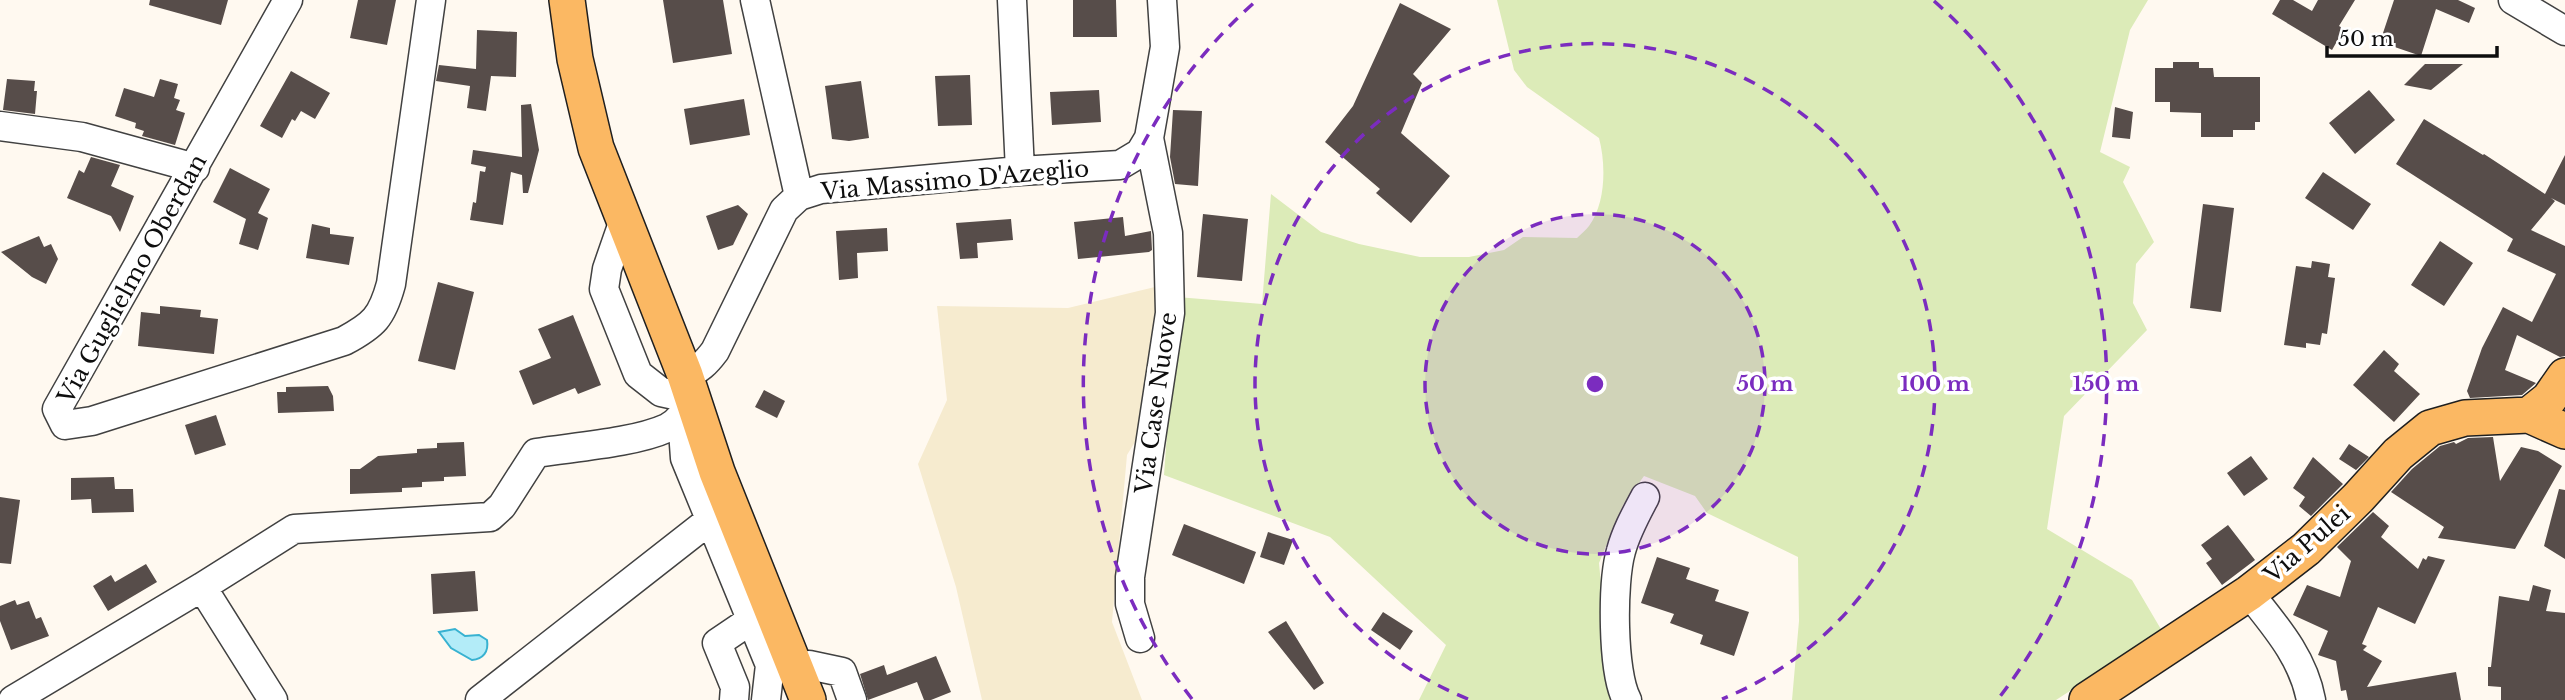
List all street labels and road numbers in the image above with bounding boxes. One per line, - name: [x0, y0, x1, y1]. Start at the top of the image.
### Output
- street label: Via Guglielmo Oberdan: [51, 149, 212, 410]
- street label: Via Massimo D'Azeglio: [819, 154, 1090, 206]
- street label: Via Case Nuove: [1129, 310, 1183, 497]
- street label: Via Pulei: [2258, 499, 2356, 589]

